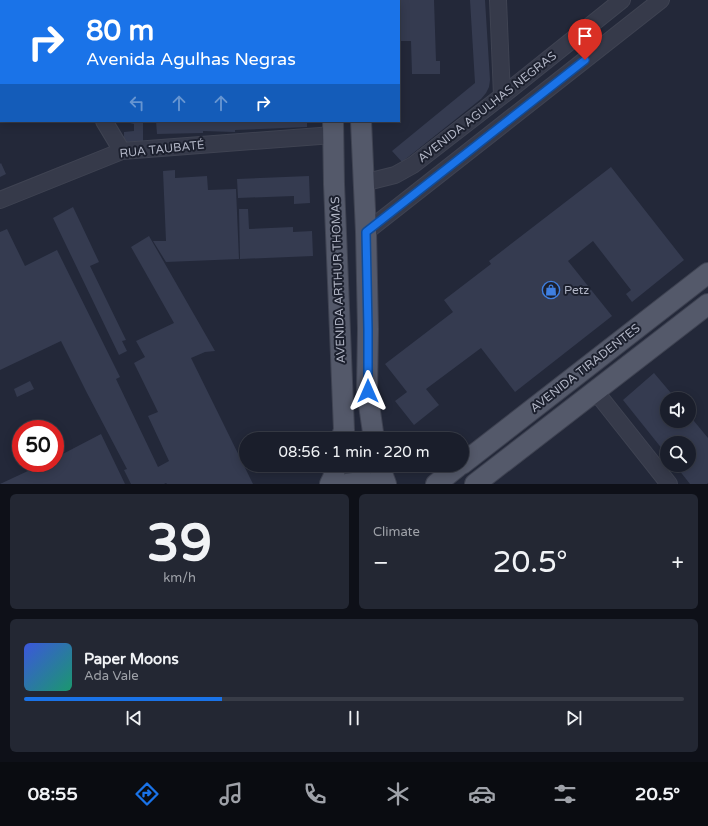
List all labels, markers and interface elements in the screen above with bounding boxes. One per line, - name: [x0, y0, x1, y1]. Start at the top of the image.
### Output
- text: 80 m: [86, 14, 154, 48]
- icon: right: [20, 16, 72, 68]
- pin: [568, 19, 602, 60]
- icon: arrive: [574, 25, 596, 47]
- text: Avenida Agulhas Negras: [86, 48, 296, 70]
- street label: AVENIDA AGULHAS NEGRAS: [415, 49, 559, 165]
- icon: left: [126, 92, 148, 114]
- icon: ahead: [168, 92, 190, 114]
- icon: ahead: [210, 92, 232, 114]
- icon: right: [252, 92, 274, 114]
- street label: RUA TAUBATÉ: [119, 138, 206, 160]
- street label: AVENIDA ARTHUR THOMAS: [328, 196, 348, 364]
- shop icon: Petz: [541, 280, 561, 300]
- place label: Petz: [564, 283, 589, 297]
- street label: AVENIDA TIRADENTES: [527, 321, 643, 415]
- position arrow: [347, 370, 389, 412]
- map controls: [660, 392, 696, 472]
- button: sound: [660, 392, 696, 428]
- speed limit sign: 50: [12, 420, 64, 472]
- button: search: [660, 436, 696, 472]
- text: 08:56 · 1 min · 220 m: [279, 443, 429, 461]
- text: 39: [147, 512, 212, 575]
- text: Climate: [373, 524, 420, 540]
- text: 20.5°: [493, 544, 568, 581]
- text: −: [373, 550, 389, 576]
- text: +: [672, 550, 684, 576]
- text: km/h: [163, 570, 196, 586]
- text: Paper Moons: [84, 650, 179, 668]
- text: Ada Vale: [84, 668, 139, 684]
- icon: previous: [123, 707, 145, 729]
- icon: pause: [343, 707, 365, 729]
- icon: next: [563, 707, 585, 729]
- icon: directions: [133, 780, 161, 808]
- icon: music: [217, 780, 245, 808]
- icon: phone: [301, 780, 329, 808]
- icon: climate: [384, 780, 412, 808]
- icon: car: [468, 780, 496, 808]
- icon: filters: [551, 780, 579, 808]
- text: 08:55: [28, 783, 78, 805]
- text: 20.5°: [635, 783, 680, 805]

